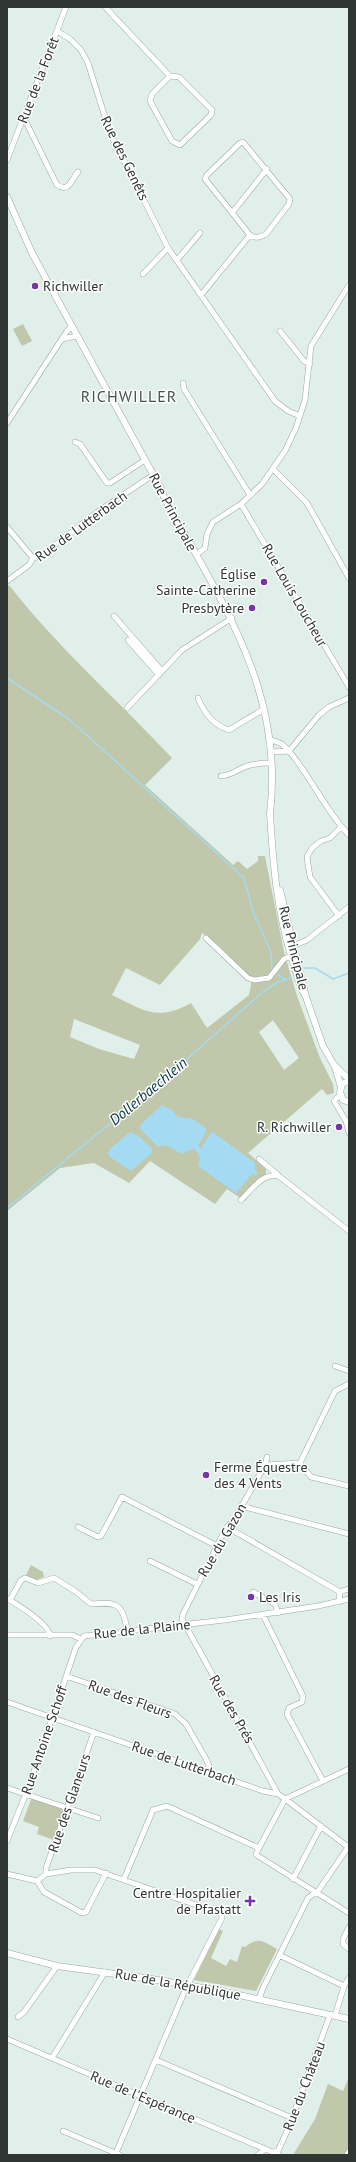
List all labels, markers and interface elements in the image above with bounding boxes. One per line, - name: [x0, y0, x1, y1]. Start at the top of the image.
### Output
- street label: Rue de la Forêt: [13, 34, 63, 126]
- street label: Rue des Genêts: [97, 113, 153, 203]
- place label: Richwiller: [43, 277, 103, 295]
- marker: Richwiller: [30, 281, 40, 291]
- district label: RICHWILLER: [81, 386, 177, 406]
- street label: Rue Principale: [145, 470, 201, 554]
- street label: Rue de Lutterbach: [32, 487, 130, 565]
- street label: Rue Louis Loucheur: [258, 540, 332, 650]
- place label: Église Sainte-Catherine: [156, 565, 256, 599]
- marker: Église Sainte-Catherine: [259, 577, 269, 587]
- place label: Presbytère: [181, 599, 244, 617]
- marker: Presbytère: [247, 603, 257, 613]
- street label: Rue Principale: [275, 904, 313, 992]
- water label: Dollerbaechlein: [105, 1053, 191, 1129]
- place label: R. Richwiller: [257, 1118, 331, 1136]
- marker: R. Richwiller: [334, 1122, 344, 1132]
- place label: Ferme Équestre des 4 Vents: [214, 1458, 308, 1492]
- marker: Ferme Équestre des 4 Vents: [201, 1470, 211, 1480]
- street label: Rue du Gazon: [194, 1500, 250, 1580]
- place label: Les Iris: [259, 1588, 301, 1606]
- marker: Les Iris: [246, 1592, 256, 1602]
- street label: Rue de la Plaine: [93, 1615, 191, 1643]
- street label: Rue des Prés: [205, 1672, 259, 1746]
- street label: Rue des Fleurs: [86, 1676, 174, 1722]
- street label: Rue Antoine Schoff: [17, 1683, 71, 1797]
- street label: Rue de Lutterbach: [129, 1737, 239, 1789]
- street label: Rue des Glaneurs: [44, 1751, 94, 1855]
- place label: Centre Hospitalier de Pfastatt: [133, 1884, 241, 1918]
- marker: Centre Hospitalier de Pfastatt: [244, 1895, 256, 1907]
- street label: Rue de la République: [114, 1964, 242, 2004]
- street label: Rue du Château: [279, 2039, 329, 2133]
- street label: Rue de l'Espérance: [88, 2067, 198, 2127]

